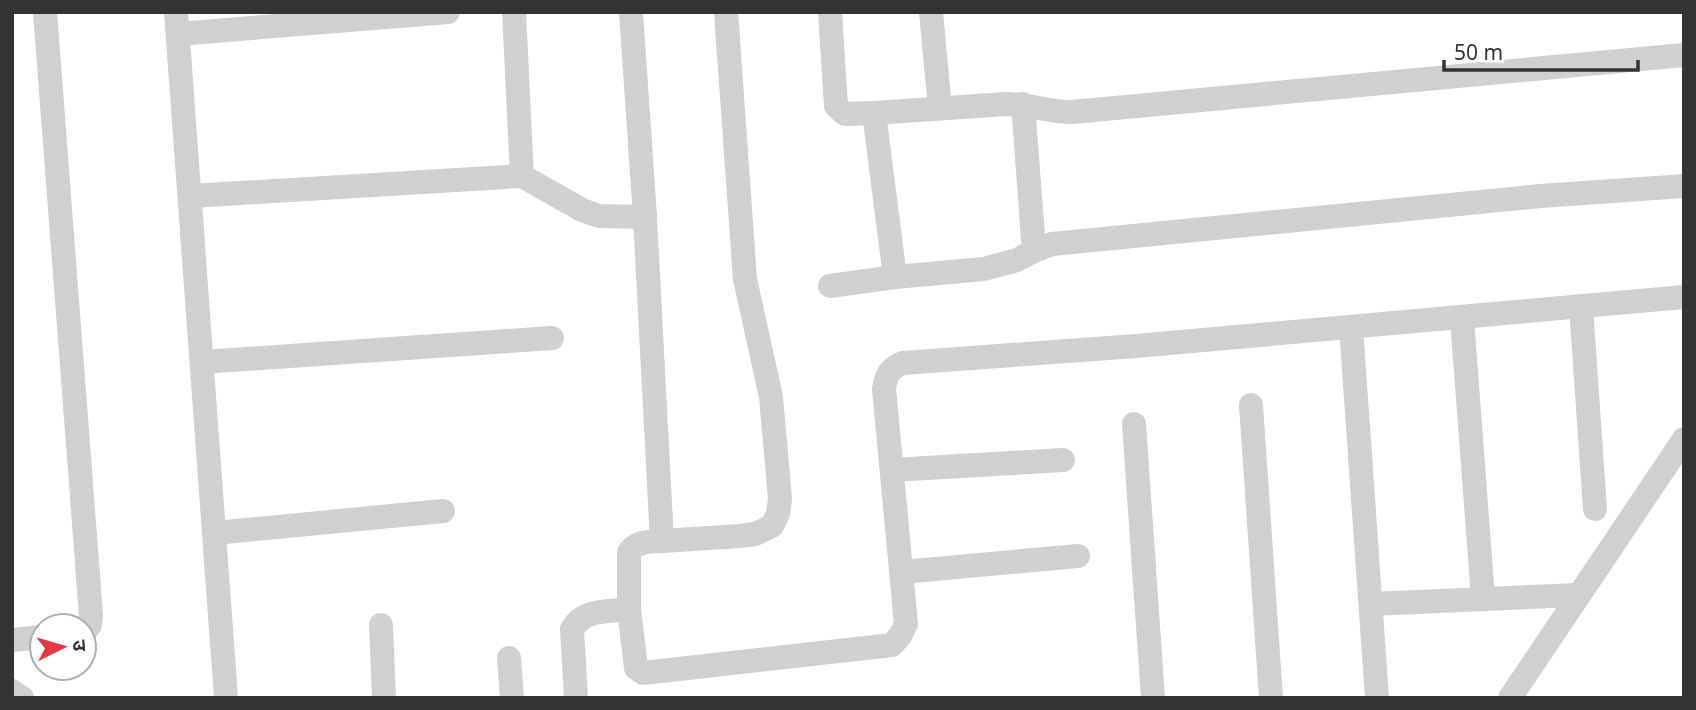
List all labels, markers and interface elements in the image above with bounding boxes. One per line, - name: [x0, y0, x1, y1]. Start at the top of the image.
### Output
- scale bar: [1444, 28, 1638, 72]
- text: 50 m: [1454, 38, 1503, 66]
- north arrow: [28, 612, 98, 682]
- text: उ: [66, 639, 93, 653]

